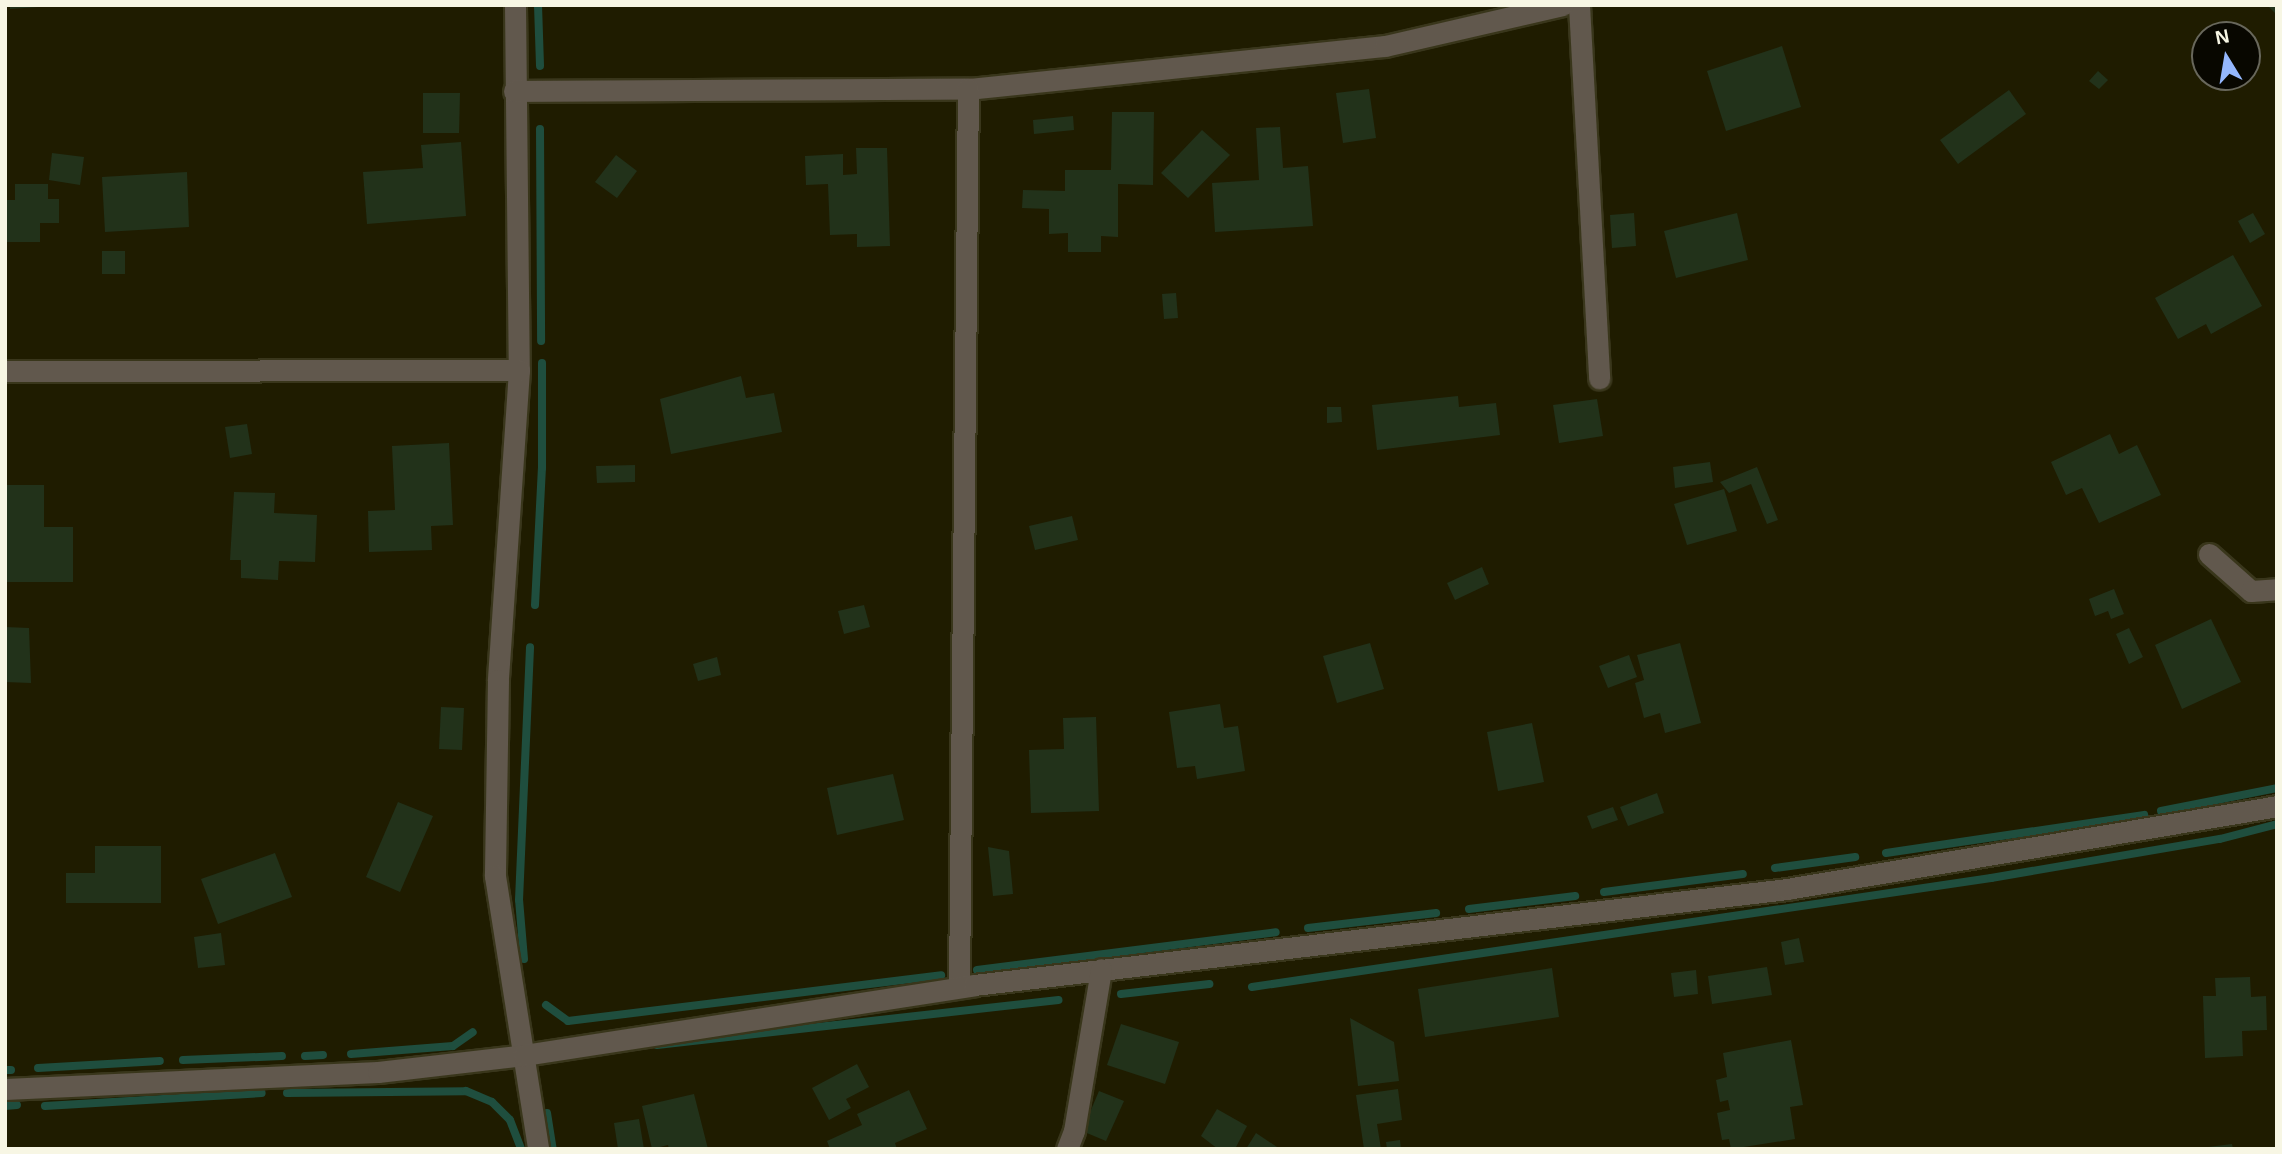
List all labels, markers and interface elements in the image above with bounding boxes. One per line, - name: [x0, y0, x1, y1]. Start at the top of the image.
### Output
- north arrow: [2191, 21, 2261, 91]
- text: N: [2214, 25, 2231, 48]

